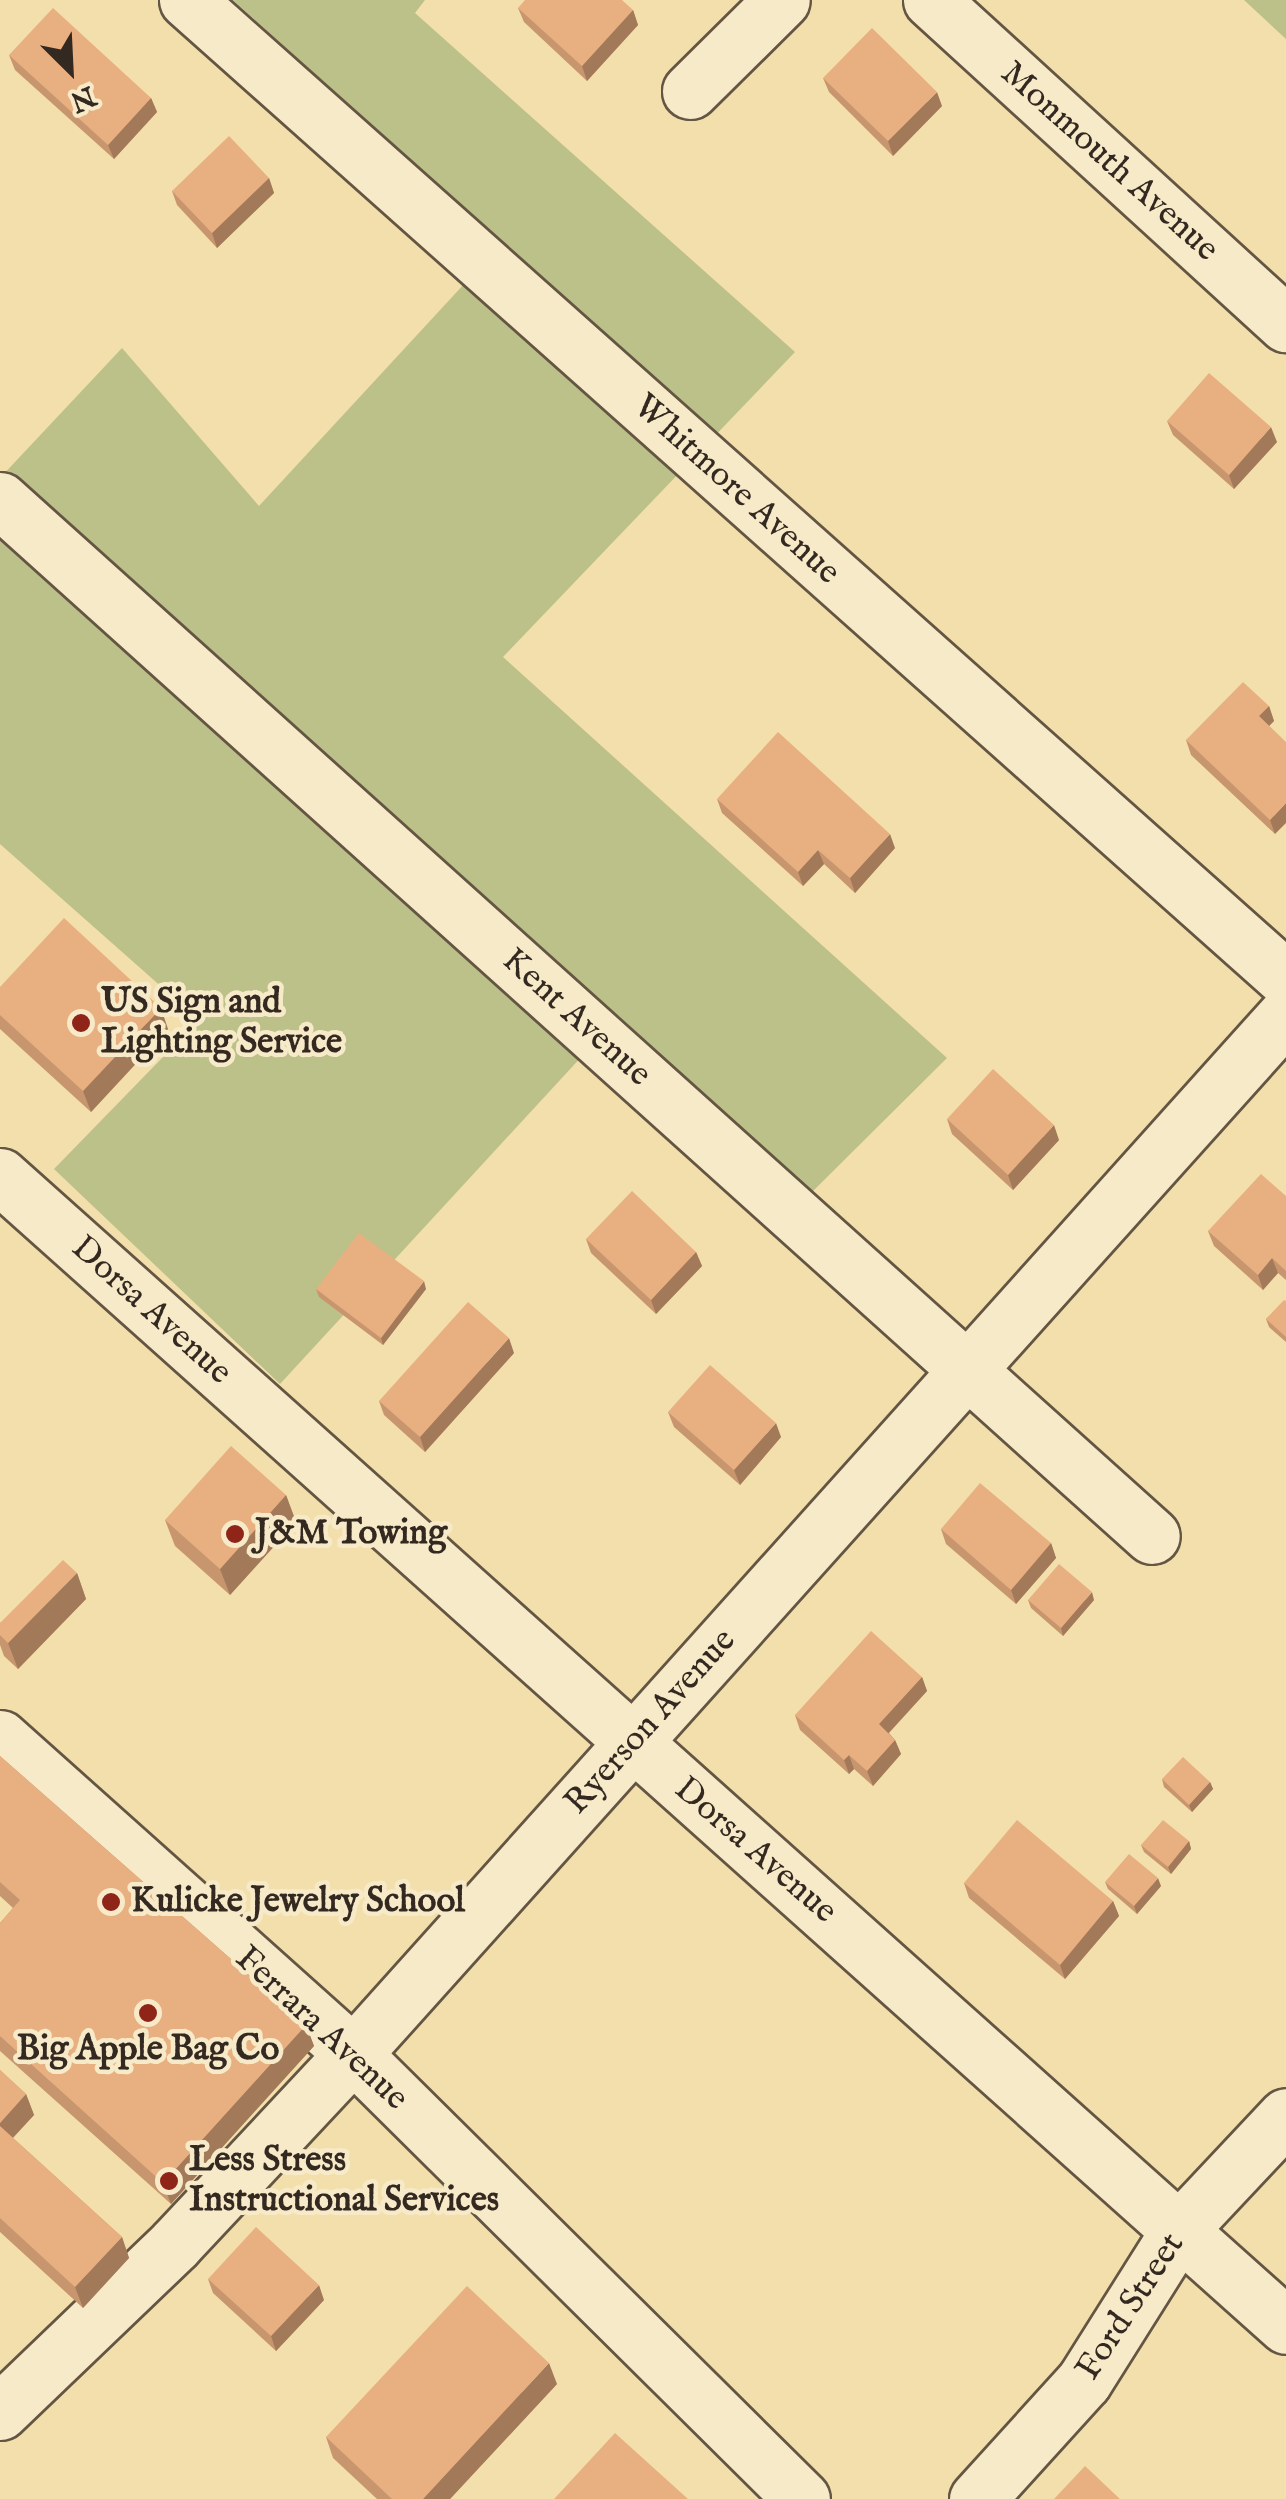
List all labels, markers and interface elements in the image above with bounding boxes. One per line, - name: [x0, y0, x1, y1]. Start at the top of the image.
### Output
- north arrow: [20, 20, 120, 120]
- street label: Monmouth Avenue: [991, 53, 1227, 271]
- text: N: [64, 77, 101, 119]
- street label: Whitmore Avenue: [624, 386, 848, 594]
- street label: Kent Avenue: [493, 940, 659, 1096]
- place label: US Sign and Lighting Service: [101, 982, 342, 1064]
- marker: US Sign and Lighting Service: [70, 1012, 92, 1034]
- street label: Dorsa Avenue: [62, 1228, 240, 1394]
- place label: J&M Towing: [255, 1513, 447, 1555]
- marker: J&M Towing: [224, 1523, 246, 1545]
- street label: Ryerson Avenue: [557, 1621, 745, 1823]
- street label: Dorsa Avenue: [665, 1769, 845, 1933]
- place label: Kulicke Jewelry School: [131, 1881, 465, 1923]
- marker: Kulicke Jewelry School: [100, 1891, 122, 1913]
- street label: Ferrara Avenue: [226, 1938, 416, 2120]
- marker: Big Apple Bag Co: [137, 2002, 159, 2024]
- place label: Big Apple Bag Co: [17, 2029, 279, 2071]
- place label: Less Stress Instructional Services: [189, 2140, 499, 2222]
- marker: Less Stress Instructional Services: [158, 2170, 180, 2192]
- street label: Ford Street: [1068, 2226, 1194, 2388]

